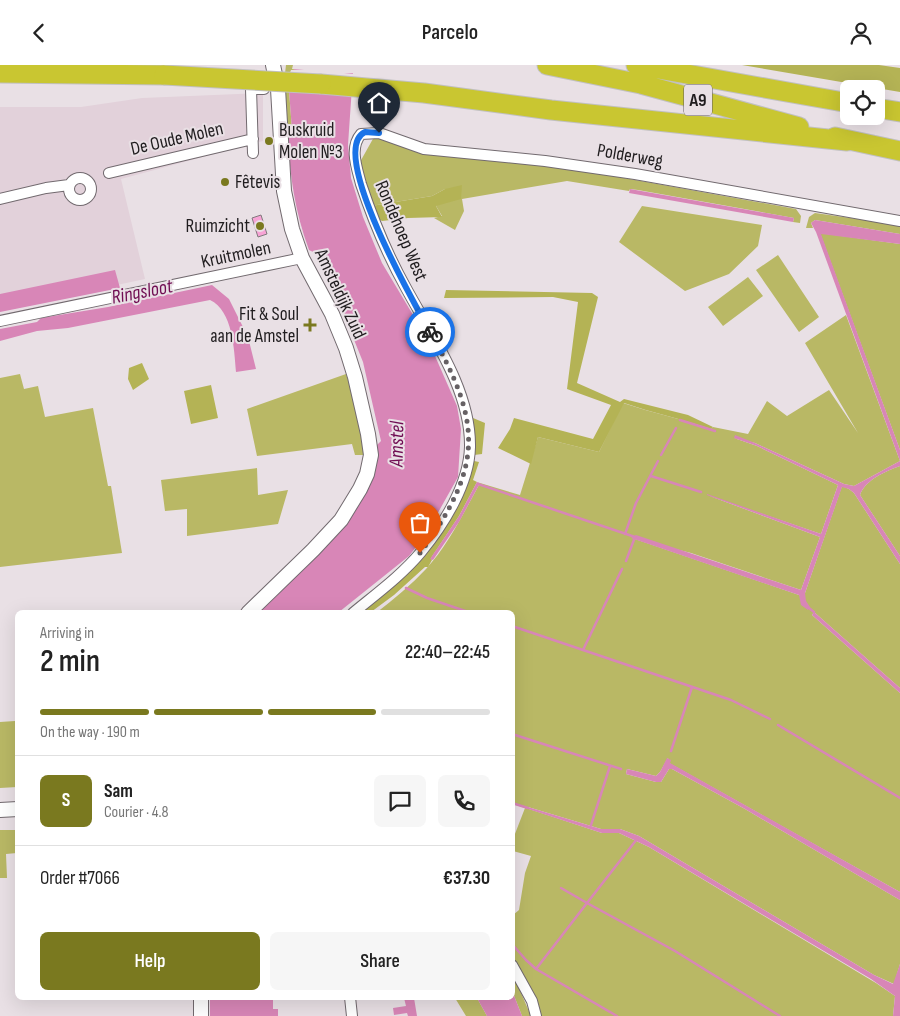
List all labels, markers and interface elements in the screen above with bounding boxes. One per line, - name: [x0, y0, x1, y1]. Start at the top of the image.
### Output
- icon: back: [25, 19, 53, 47]
- text: Parcelo: [422, 19, 478, 46]
- icon: person: [847, 19, 875, 47]
- map controls: [840, 80, 885, 125]
- button: locate: [840, 80, 885, 125]
- pin: [358, 82, 400, 133]
- road number: A9: [684, 85, 712, 115]
- icon: home: [365, 89, 393, 117]
- street label: De Oude Molen: [128, 117, 226, 161]
- place label: Buskruid Molen №3: [279, 119, 343, 164]
- marker: Buskruid Molen №3: [263, 135, 275, 147]
- street label: Polderweg: [595, 139, 665, 173]
- place label: Fêtevis: [235, 171, 281, 194]
- marker: Fêtevis: [219, 176, 231, 188]
- street label: Rondehoep West: [370, 177, 433, 285]
- place label: Ruimzicht: [186, 215, 250, 238]
- marker: Ruimzicht: [254, 220, 266, 232]
- street label: Kruitmolen: [199, 236, 273, 274]
- street label: Amsteldijk Zuid: [309, 244, 371, 343]
- water label: Ringsloot: [109, 274, 176, 310]
- place label: Fit & Soul aan de Amstel: [210, 303, 299, 348]
- courier: [405, 307, 455, 357]
- marker: Fit & Soul aan de Amstel: [303, 318, 317, 332]
- icon: bike: [416, 318, 444, 346]
- water label: Amstel: [385, 420, 409, 468]
- pin: [399, 502, 441, 553]
- icon: bag: [406, 509, 434, 537]
- text: Arriving in: [40, 624, 94, 643]
- text: 22:40–22:45: [405, 641, 490, 664]
- text: 2 min: [40, 642, 100, 681]
- text: On the way · 190 m: [40, 723, 140, 742]
- button: chat: [374, 775, 426, 827]
- button: phone: [438, 775, 490, 827]
- text: Sam: [104, 780, 133, 803]
- text: S: [62, 789, 70, 812]
- text: Courier · 4.8: [104, 803, 168, 822]
- text: Order #7066: [40, 867, 120, 890]
- text: €37.30: [443, 867, 490, 890]
- button: Help: [40, 932, 260, 990]
- button: Share: [270, 932, 490, 990]

